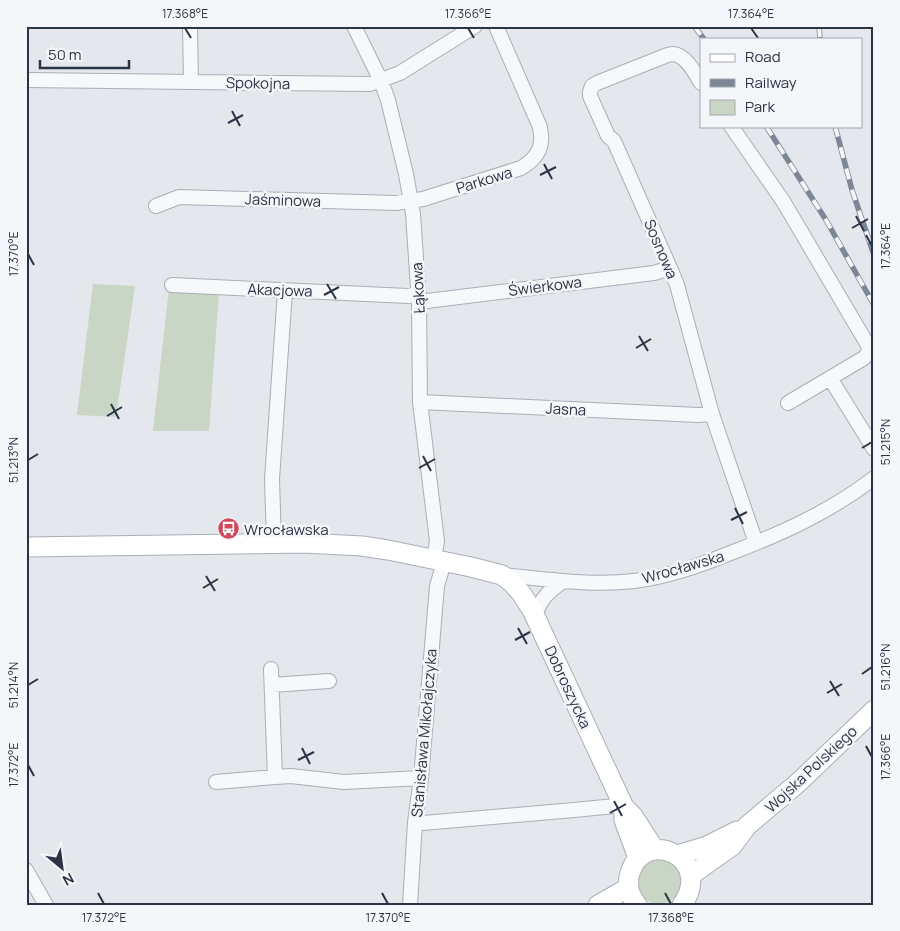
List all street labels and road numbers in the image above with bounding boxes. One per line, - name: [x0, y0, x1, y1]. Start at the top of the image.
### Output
- street label: Spokojna: [226, 72, 290, 94]
- street label: Parkowa: [453, 162, 515, 198]
- street label: Jaśminowa: [245, 188, 321, 212]
- street label: Sosnowa: [639, 216, 683, 282]
- street label: Łąkowa: [406, 262, 430, 314]
- street label: Świerkowa: [507, 271, 583, 301]
- street label: Akacjowa: [247, 278, 313, 302]
- street label: Jasna: [545, 397, 587, 421]
- street label: Wrocławska: [640, 545, 726, 589]
- street label: Dobroszycka: [540, 642, 596, 732]
- street label: Stanisława Mikołajczyka: [406, 648, 442, 818]
- street label: Wojska Polskiego: [760, 721, 862, 817]

